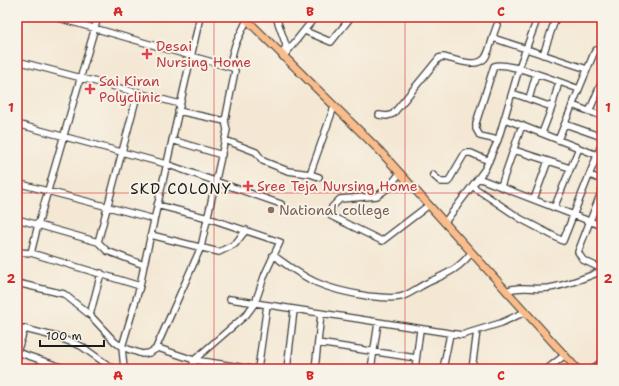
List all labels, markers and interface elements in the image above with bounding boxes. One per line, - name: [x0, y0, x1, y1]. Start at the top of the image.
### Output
- text: A: [113, 3, 123, 20]
- text: B: [306, 3, 314, 20]
- text: C: [497, 3, 505, 20]
- place label: Desai Nursing Home: [156, 37, 251, 71]
- marker: Desai Nursing Home: [141, 48, 153, 60]
- place label: Sai Kiran Polyclinic: [99, 72, 161, 106]
- marker: Sai Kiran Polyclinic: [84, 83, 96, 95]
- text: 1: [8, 99, 14, 116]
- text: 1: [605, 99, 611, 116]
- place label: Sree Teja Nursing Home: [257, 177, 418, 195]
- district label: SKD COLONY: [130, 179, 232, 199]
- marker: Sree Teja Nursing Home: [242, 180, 254, 192]
- place label: National college: [279, 201, 390, 219]
- marker: National college: [266, 205, 276, 215]
- text: 2: [6, 270, 16, 287]
- text: 2: [603, 270, 613, 287]
- scale bar: [40, 322, 104, 348]
- text: 100 m: [46, 328, 82, 344]
- text: A: [113, 367, 123, 384]
- text: B: [306, 367, 314, 384]
- text: C: [497, 367, 505, 384]

